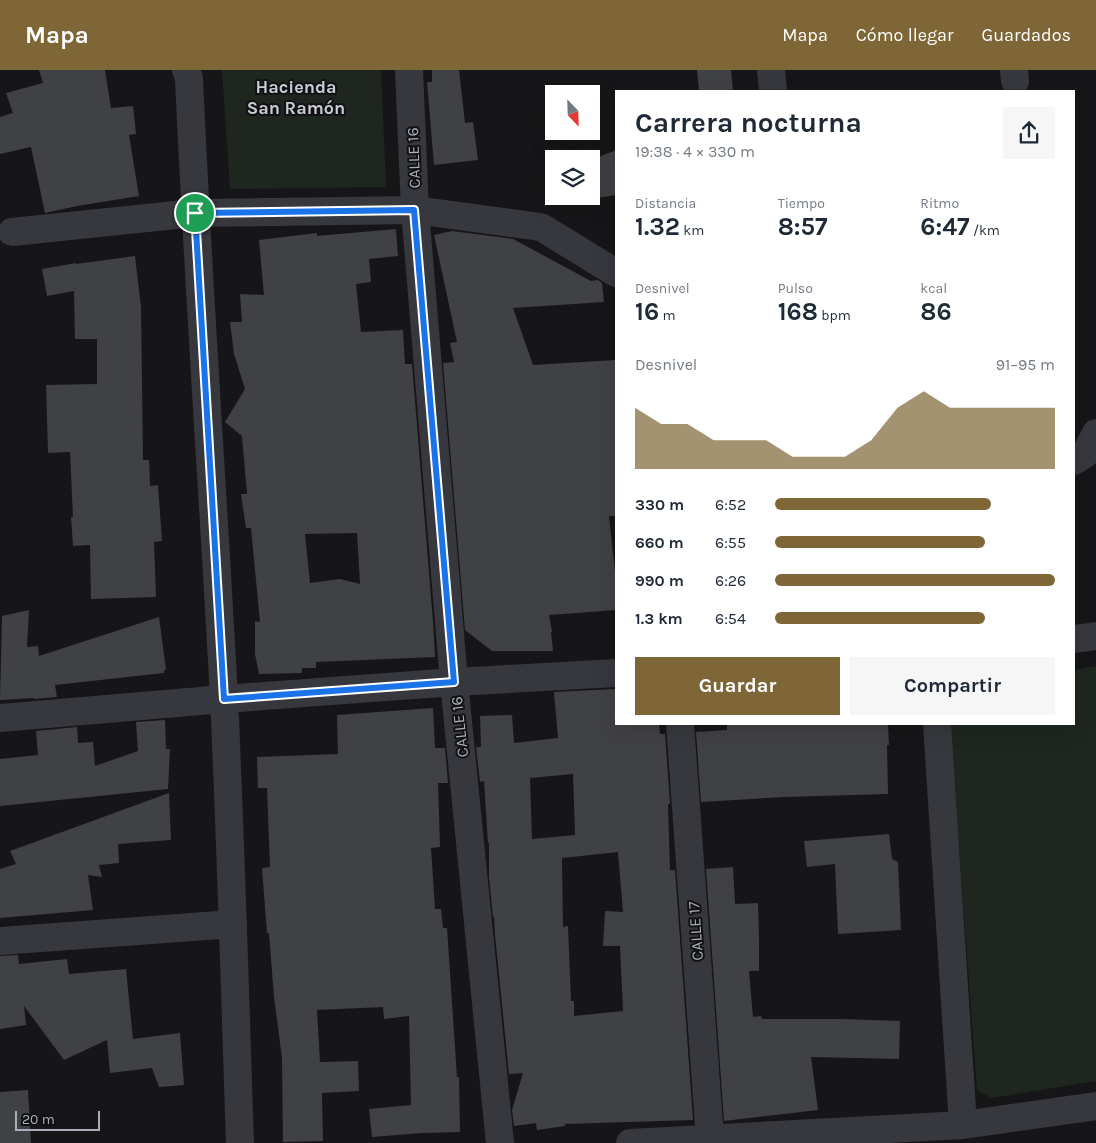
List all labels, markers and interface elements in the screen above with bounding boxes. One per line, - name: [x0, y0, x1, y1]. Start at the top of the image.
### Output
- text: Mapa: [25, 21, 89, 49]
- text: Mapa: [782, 24, 828, 46]
- text: Cómo llegar: [856, 24, 954, 46]
- text: Guardados: [982, 24, 1071, 46]
- district label: Hacienda San Ramón: [247, 76, 345, 119]
- north arrow: [545, 85, 600, 140]
- map controls: [545, 85, 600, 205]
- text: Carrera nocturna: [635, 106, 862, 139]
- button: share: [1003, 107, 1055, 159]
- street label: CALLE 16: [403, 127, 424, 189]
- text: 19:38 · 4 × 330 m: [635, 142, 755, 161]
- button: layers: [545, 150, 600, 205]
- pin: [174, 192, 216, 234]
- text: Distancia: [635, 195, 696, 212]
- text: Tiempo: [778, 195, 825, 212]
- text: Ritmo: [920, 195, 959, 212]
- icon: arrive: [181, 199, 209, 227]
- text: 1.32: [635, 212, 680, 241]
- text: 8:57: [778, 212, 828, 241]
- text: 6:47: [920, 212, 970, 241]
- text: km: [680, 222, 704, 239]
- text: /km: [970, 222, 1000, 239]
- text: Desnivel: [635, 280, 690, 297]
- text: Pulso: [778, 280, 813, 297]
- text: kcal: [920, 280, 947, 297]
- text: 16: [635, 297, 659, 326]
- text: 168: [778, 297, 818, 326]
- text: 86: [920, 297, 952, 326]
- text: m: [659, 307, 676, 324]
- text: bpm: [818, 307, 851, 324]
- text: Desnivel: [635, 355, 697, 374]
- text: 91–95 m: [996, 355, 1055, 374]
- text: 330 m: [635, 495, 684, 514]
- text: 6:52: [715, 495, 746, 514]
- text: 660 m: [635, 533, 684, 552]
- text: 6:55: [715, 533, 746, 552]
- text: 990 m: [635, 571, 684, 590]
- text: 6:26: [715, 571, 746, 590]
- text: 1.3 km: [635, 609, 683, 628]
- text: 6:54: [715, 609, 746, 628]
- button: Guardar: [635, 657, 840, 715]
- button: Compartir: [850, 657, 1055, 715]
- street label: CALLE 16: [447, 696, 472, 758]
- street label: CALLE 17: [684, 900, 707, 961]
- scale bar: [15, 1108, 100, 1131]
- text: 20 m: [22, 1111, 55, 1128]

